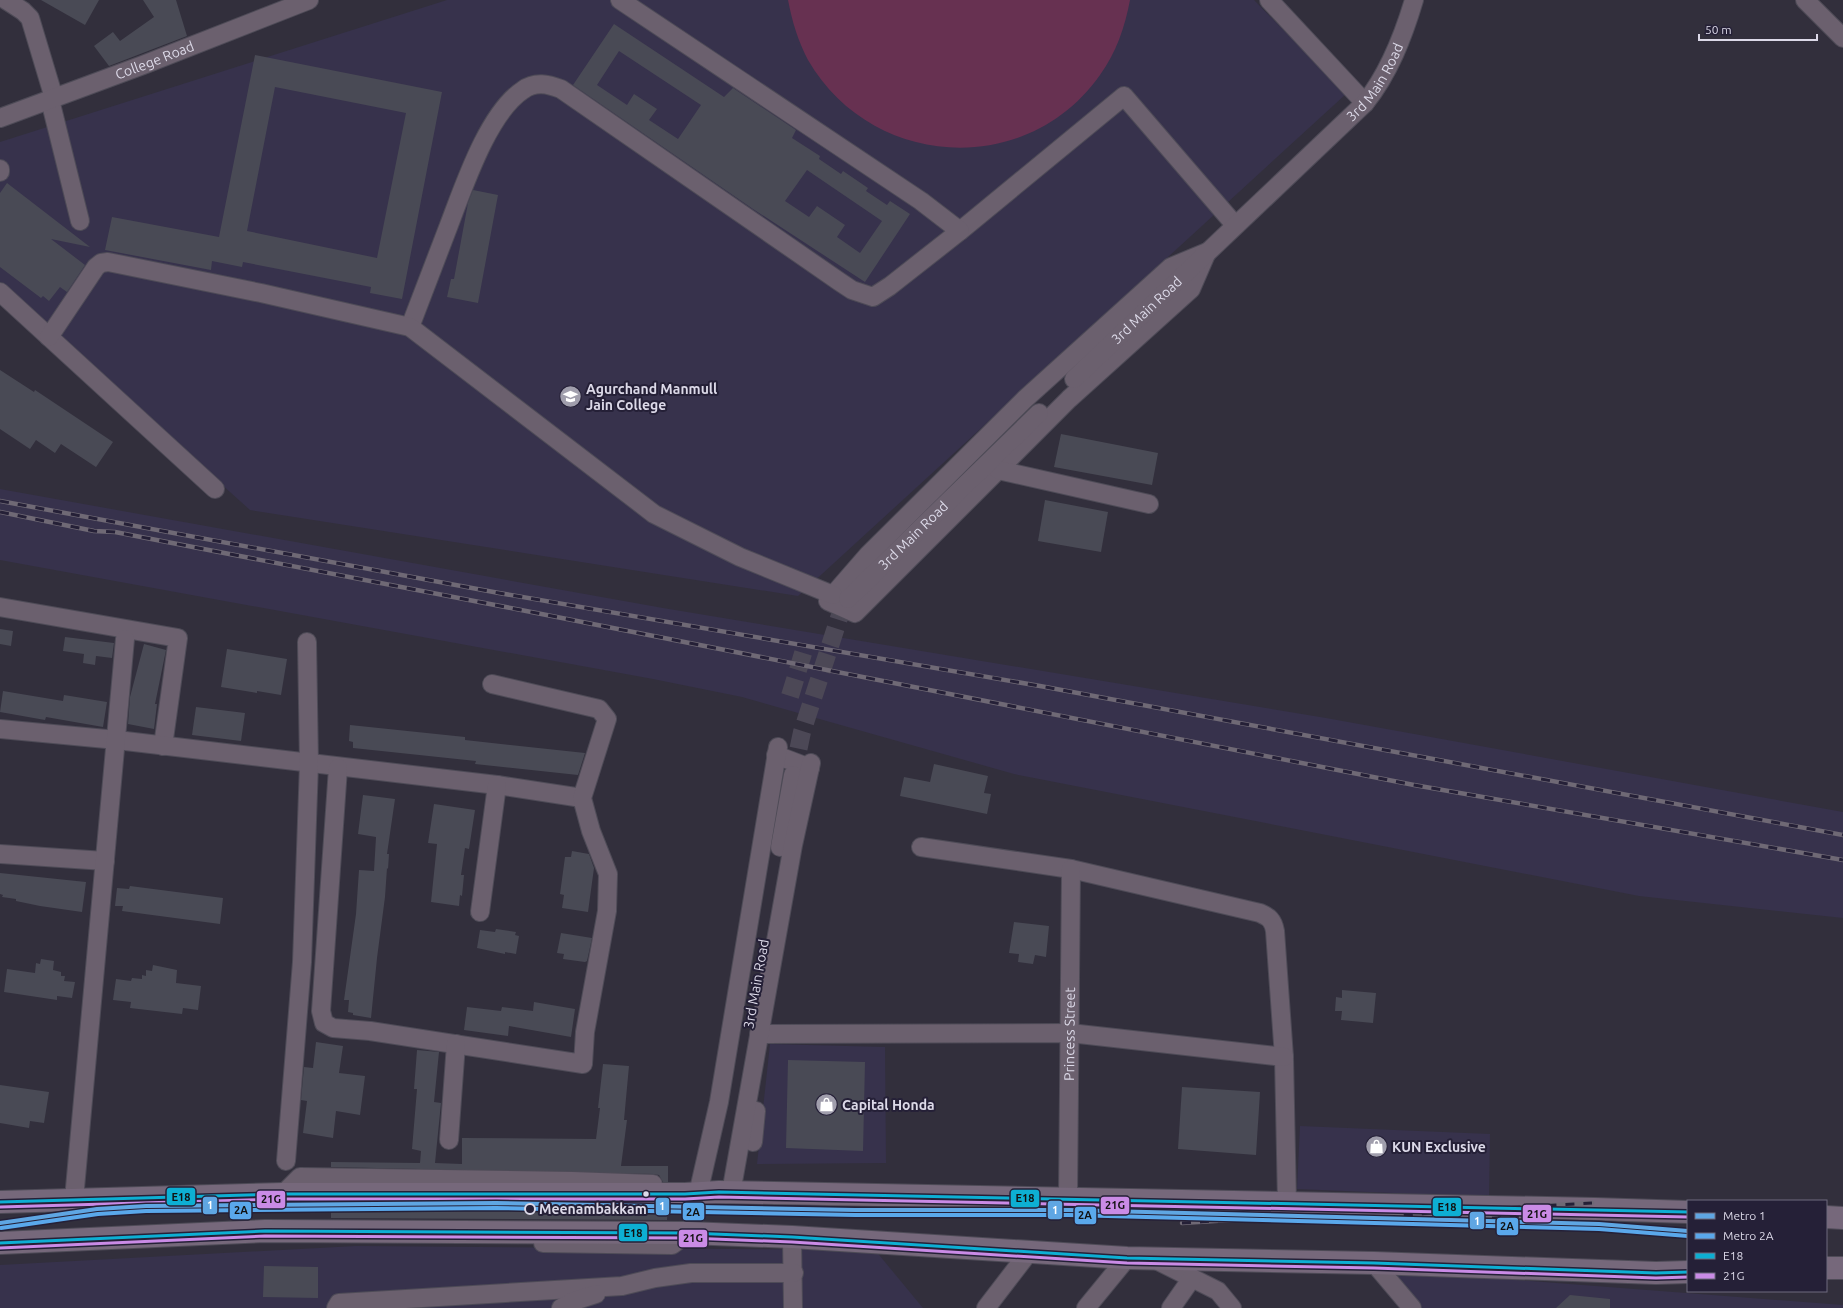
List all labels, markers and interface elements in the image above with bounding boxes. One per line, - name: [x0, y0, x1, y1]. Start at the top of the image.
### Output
- scale bar: [1699, 16, 1817, 42]
- text: 50 m: [1705, 23, 1732, 36]
- street label: College Road: [113, 38, 196, 83]
- street label: 3rd Main Road: [1343, 41, 1406, 124]
- street label: 3rd Main Road: [1108, 273, 1185, 347]
- place label: Agurchand Manmull Jain College: [586, 381, 717, 413]
- school or university icon: Agurchand Manmull Jain College: [557, 384, 583, 410]
- street label: 3rd Main Road: [875, 498, 951, 573]
- street label: 3rd Main Road: [740, 938, 772, 1030]
- street label: Princess Street: [1061, 987, 1078, 1081]
- shop icon: Capital Honda: [813, 1092, 839, 1118]
- place label: Capital Honda: [842, 1097, 935, 1113]
- shop icon: KUN Exclusive: [1364, 1134, 1390, 1160]
- place label: KUN Exclusive: [1392, 1139, 1486, 1155]
- line badge: E18: [166, 1187, 196, 1206]
- unlabelled marker: [641, 1189, 651, 1199]
- line badge: E18: [1010, 1189, 1040, 1208]
- line badge: 21G: [256, 1190, 286, 1209]
- text: E18: [172, 1191, 190, 1203]
- text: E18: [1016, 1192, 1034, 1204]
- text: 21G: [261, 1193, 281, 1205]
- line badge: 1: [202, 1196, 218, 1215]
- line badge: 21G: [1100, 1196, 1130, 1215]
- line badge: 1: [655, 1197, 670, 1216]
- line badge: E18: [1432, 1197, 1462, 1217]
- text: 1: [207, 1199, 213, 1211]
- text: 21G: [1105, 1199, 1125, 1211]
- text: 1: [659, 1200, 665, 1212]
- line badge: 1: [1047, 1200, 1063, 1220]
- legend: [1687, 1200, 1827, 1292]
- line badge: 2A: [229, 1201, 252, 1220]
- place label: Meenambakkam: [539, 1201, 647, 1217]
- text: E18: [1438, 1201, 1456, 1213]
- line badge: 2A: [682, 1202, 705, 1221]
- marker: Meenambakkam: [524, 1203, 536, 1215]
- text: 2A: [234, 1204, 248, 1216]
- text: 1: [1052, 1204, 1058, 1216]
- line badge: 21G: [1522, 1204, 1552, 1223]
- text: 2A: [686, 1206, 700, 1218]
- line badge: 2A: [1074, 1206, 1097, 1225]
- text: 21G: [1527, 1208, 1547, 1220]
- text: 2A: [1078, 1209, 1092, 1221]
- text: Metro 1: [1723, 1209, 1766, 1222]
- line badge: 1: [1469, 1211, 1485, 1230]
- text: 1: [1474, 1215, 1480, 1227]
- line badge: 2A: [1496, 1217, 1519, 1236]
- text: 2A: [1500, 1220, 1514, 1232]
- line badge: E18: [618, 1223, 648, 1242]
- text: E18: [624, 1227, 642, 1239]
- line badge: 21G: [678, 1229, 708, 1248]
- text: Metro 2A: [1723, 1229, 1774, 1242]
- text: 21G: [683, 1232, 703, 1244]
- text: E18: [1723, 1249, 1744, 1262]
- text: 21G: [1723, 1269, 1745, 1282]

